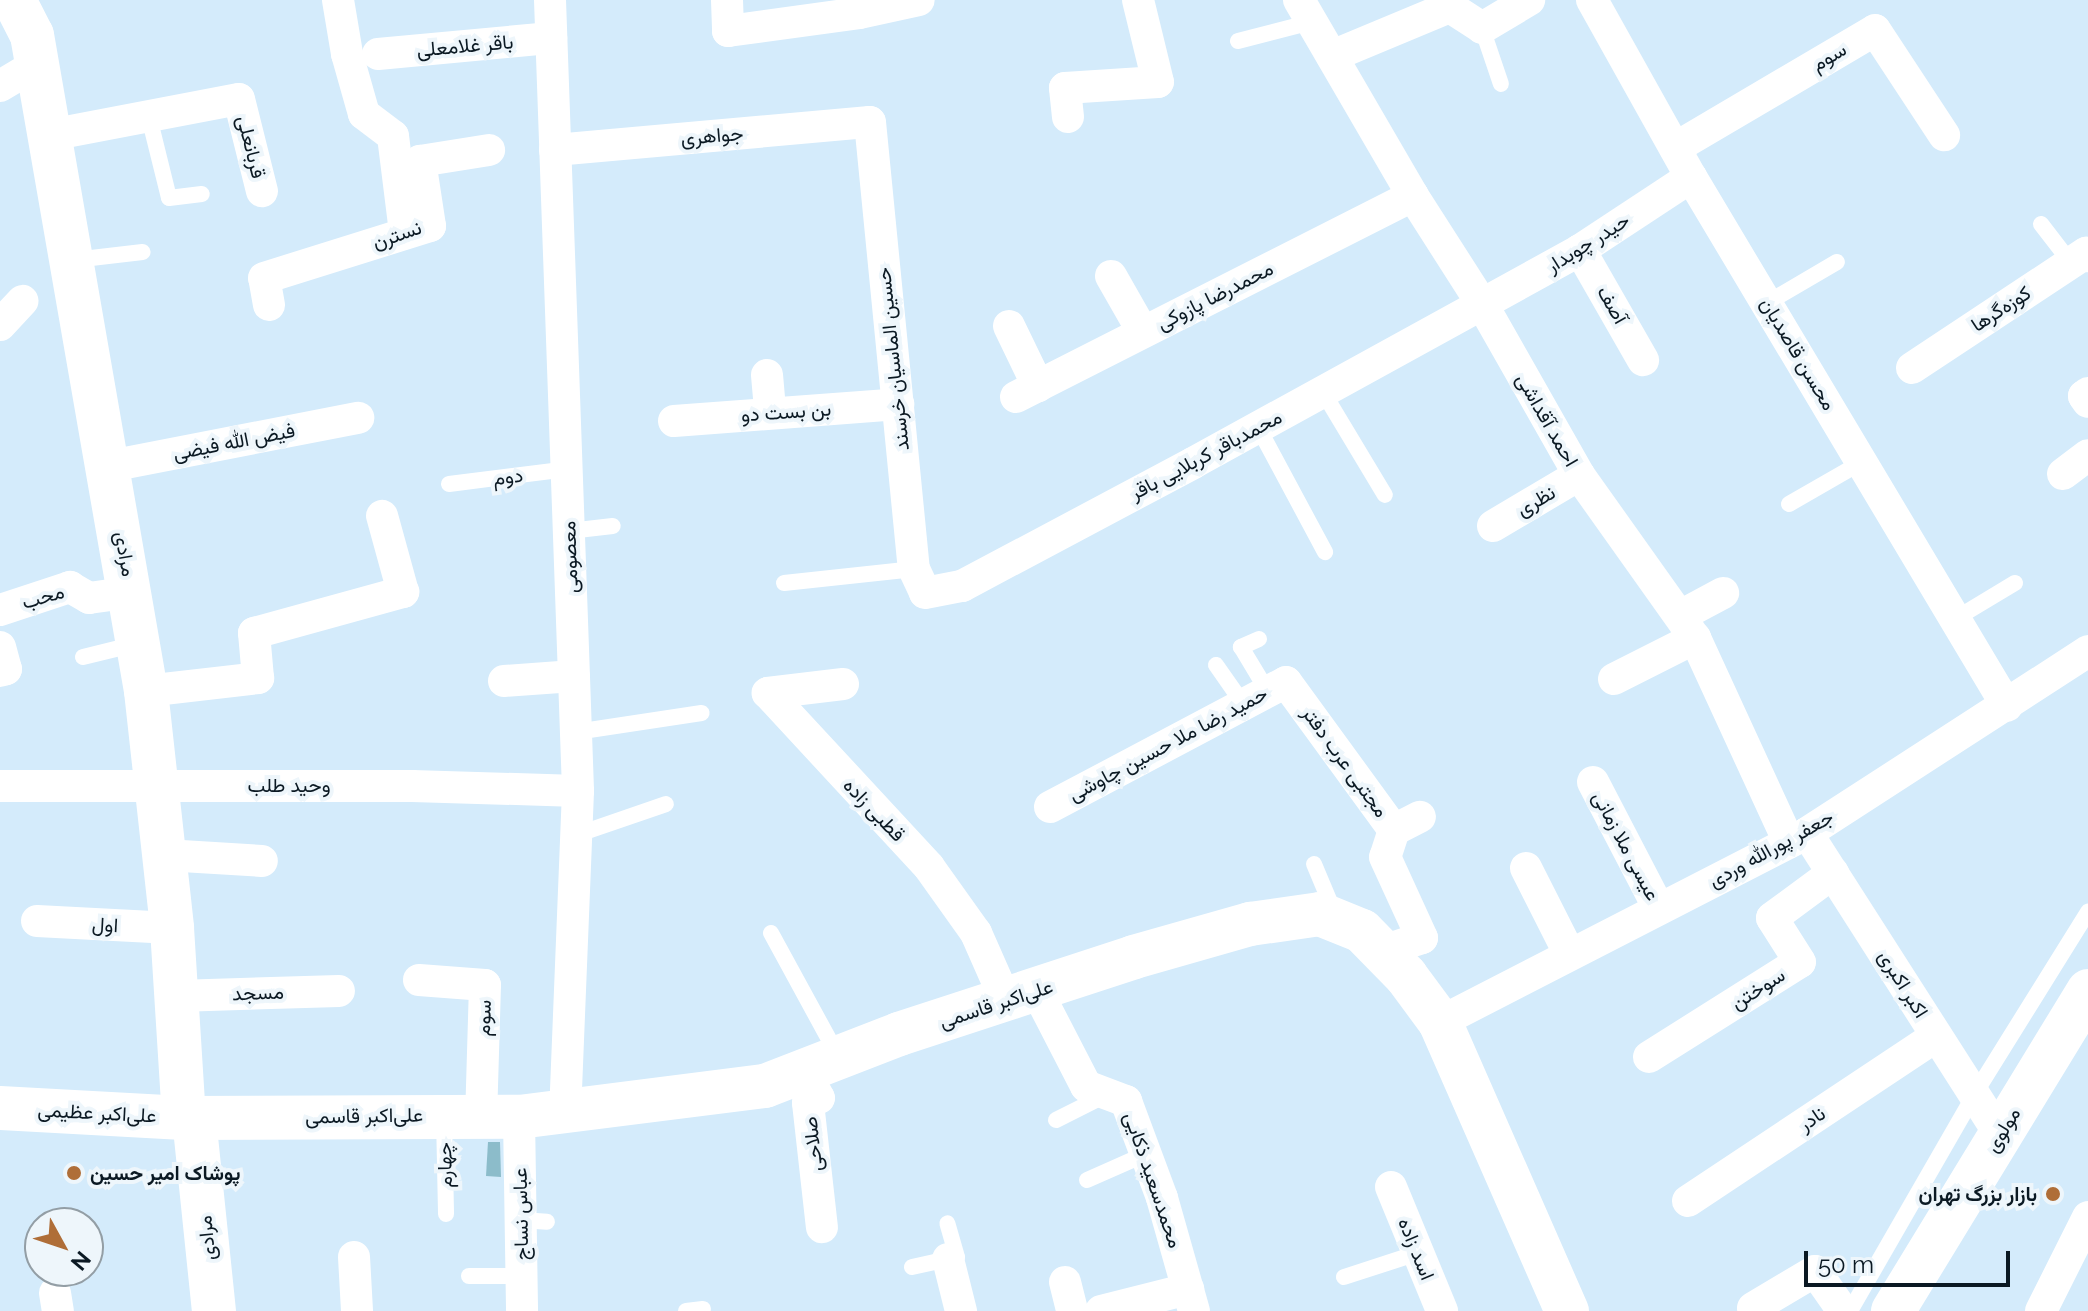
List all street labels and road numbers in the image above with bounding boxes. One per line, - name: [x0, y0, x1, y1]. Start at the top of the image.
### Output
- street label: باقر غلامعلی: [416, 30, 514, 62]
- street label: سوم: [1807, 37, 1851, 77]
- street label: قربانعلی: [232, 113, 270, 181]
- street label: جواهری: [680, 121, 744, 151]
- street label: حیدر چوبدار: [1542, 208, 1634, 278]
- street label: نسترن: [369, 215, 425, 255]
- street label: محمدرضا پازوکی: [1153, 256, 1277, 336]
- street label: حسین الماسیان خرسند: [871, 266, 915, 452]
- street label: کوزه‌گرها: [1967, 281, 2035, 337]
- street label: آصف: [1592, 282, 1632, 328]
- street label: محسن قاصدیان: [1755, 293, 1841, 415]
- street label: احمد آقداشی: [1511, 369, 1583, 471]
- street label: بن بست دو: [740, 397, 832, 427]
- street label: محمدباقر کربلایی باقر: [1126, 405, 1286, 505]
- street label: فیض الله فیضی: [171, 418, 297, 466]
- street label: دوم: [491, 463, 525, 491]
- street label: نظری: [1512, 480, 1560, 522]
- street label: معصومی: [557, 520, 583, 594]
- street label: مرادی: [109, 530, 141, 578]
- street label: محب: [19, 580, 67, 614]
- street label: حمید رضا ملا حسین چاوشی: [1064, 681, 1272, 807]
- street label: مجتبی عرب دفتر: [1297, 702, 1393, 822]
- street label: وحید طلب: [247, 773, 331, 797]
- street label: قطبی زاده: [838, 773, 910, 847]
- street label: عیسی ملا زمانی: [1587, 787, 1665, 905]
- street label: جعفر پورالله وردی: [1704, 805, 1838, 893]
- street label: اول: [91, 912, 119, 938]
- street label: اکبر اکبری: [1873, 946, 1933, 1022]
- street label: سوختن: [1726, 963, 1790, 1015]
- street label: علی‌اکبر قاسمی: [936, 974, 1056, 1034]
- street label: مسجد: [232, 980, 284, 1006]
- street label: سوم: [471, 999, 497, 1037]
- street label: علی‌اکبر عظیمی: [37, 1098, 157, 1128]
- street label: نادر: [1794, 1101, 1830, 1137]
- street label: علی‌اکبر قاسمی: [305, 1103, 423, 1129]
- street label: مولوی: [1980, 1103, 2026, 1157]
- street label: محمدسعید ذکایی: [1119, 1109, 1187, 1251]
- street label: صلاحی: [798, 1115, 828, 1173]
- street label: چهارم: [433, 1142, 457, 1188]
- street label: عباس نساج: [508, 1168, 534, 1260]
- street label: مرادی: [193, 1214, 221, 1262]
- street label: اسد زاده: [1393, 1214, 1439, 1284]

